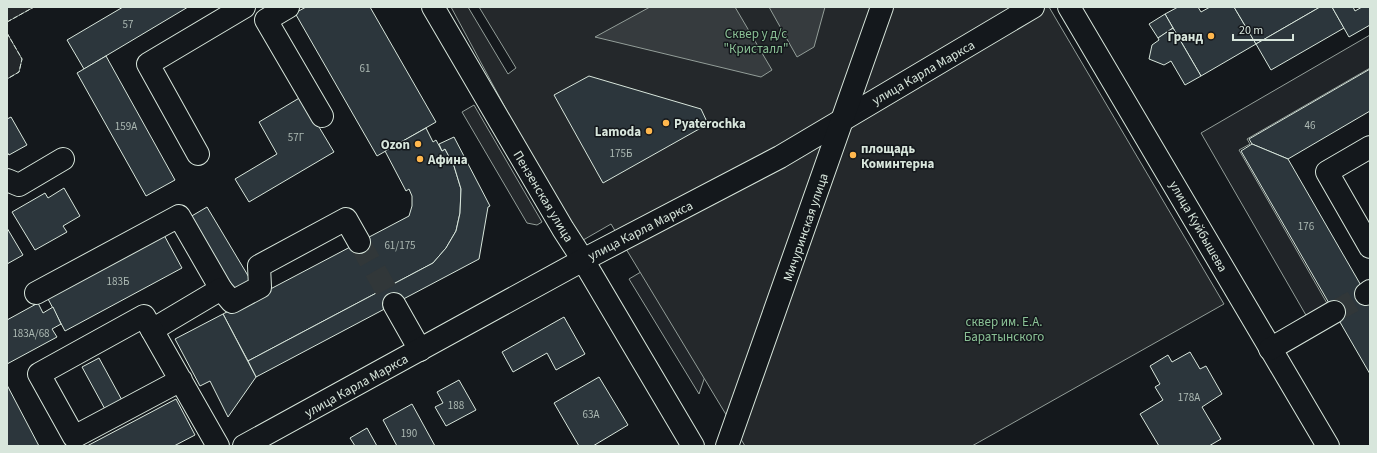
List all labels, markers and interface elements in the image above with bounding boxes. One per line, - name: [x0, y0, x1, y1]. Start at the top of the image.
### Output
- scale bar: [1233, 16, 1293, 42]
- house number: 57: [123, 17, 133, 32]
- text: 20 m: [1239, 22, 1263, 39]
- park label: Сквер у д/с "Кристалл": [723, 25, 789, 58]
- place label: Гранд: [1168, 28, 1203, 46]
- marker: Гранд: [1206, 31, 1216, 41]
- street label: улица Карла Маркса: [869, 36, 978, 110]
- house number: 61: [360, 61, 370, 76]
- place label: Pyaterochka: [674, 115, 746, 133]
- marker: Pyaterochka: [661, 118, 671, 128]
- house number: 46: [1305, 118, 1316, 133]
- house number: 159А: [115, 119, 137, 134]
- place label: Lamoda: [595, 123, 641, 141]
- marker: Lamoda: [644, 126, 654, 136]
- house number: 57Г: [288, 130, 305, 145]
- place label: Ozon: [381, 136, 410, 154]
- marker: Ozon: [413, 139, 423, 149]
- place label: площадь Коминтерна: [861, 140, 935, 173]
- house number: 175Б: [610, 146, 632, 161]
- street label: Пензенская улица: [509, 147, 578, 246]
- marker: площадь Коминтерна: [848, 150, 858, 160]
- place label: Афина: [427, 151, 468, 169]
- marker: Афина: [415, 154, 425, 164]
- street label: Мичуринская улица: [779, 171, 833, 284]
- street label: улица Куйбышева: [1165, 178, 1232, 275]
- street label: улица Карла Маркса: [585, 197, 696, 265]
- house number: 176: [1298, 219, 1315, 234]
- house number: 61/175: [384, 238, 416, 253]
- house number: 183Б: [107, 274, 129, 289]
- park label: сквер им. Е.А. Баратынского: [964, 313, 1044, 346]
- house number: 183А/68: [12, 326, 50, 341]
- street label: улица Карла Маркса: [301, 350, 411, 422]
- house number: 178А: [1178, 390, 1200, 405]
- house number: 188: [448, 398, 465, 413]
- house number: 63А: [583, 407, 599, 422]
- house number: 190: [401, 426, 417, 441]

